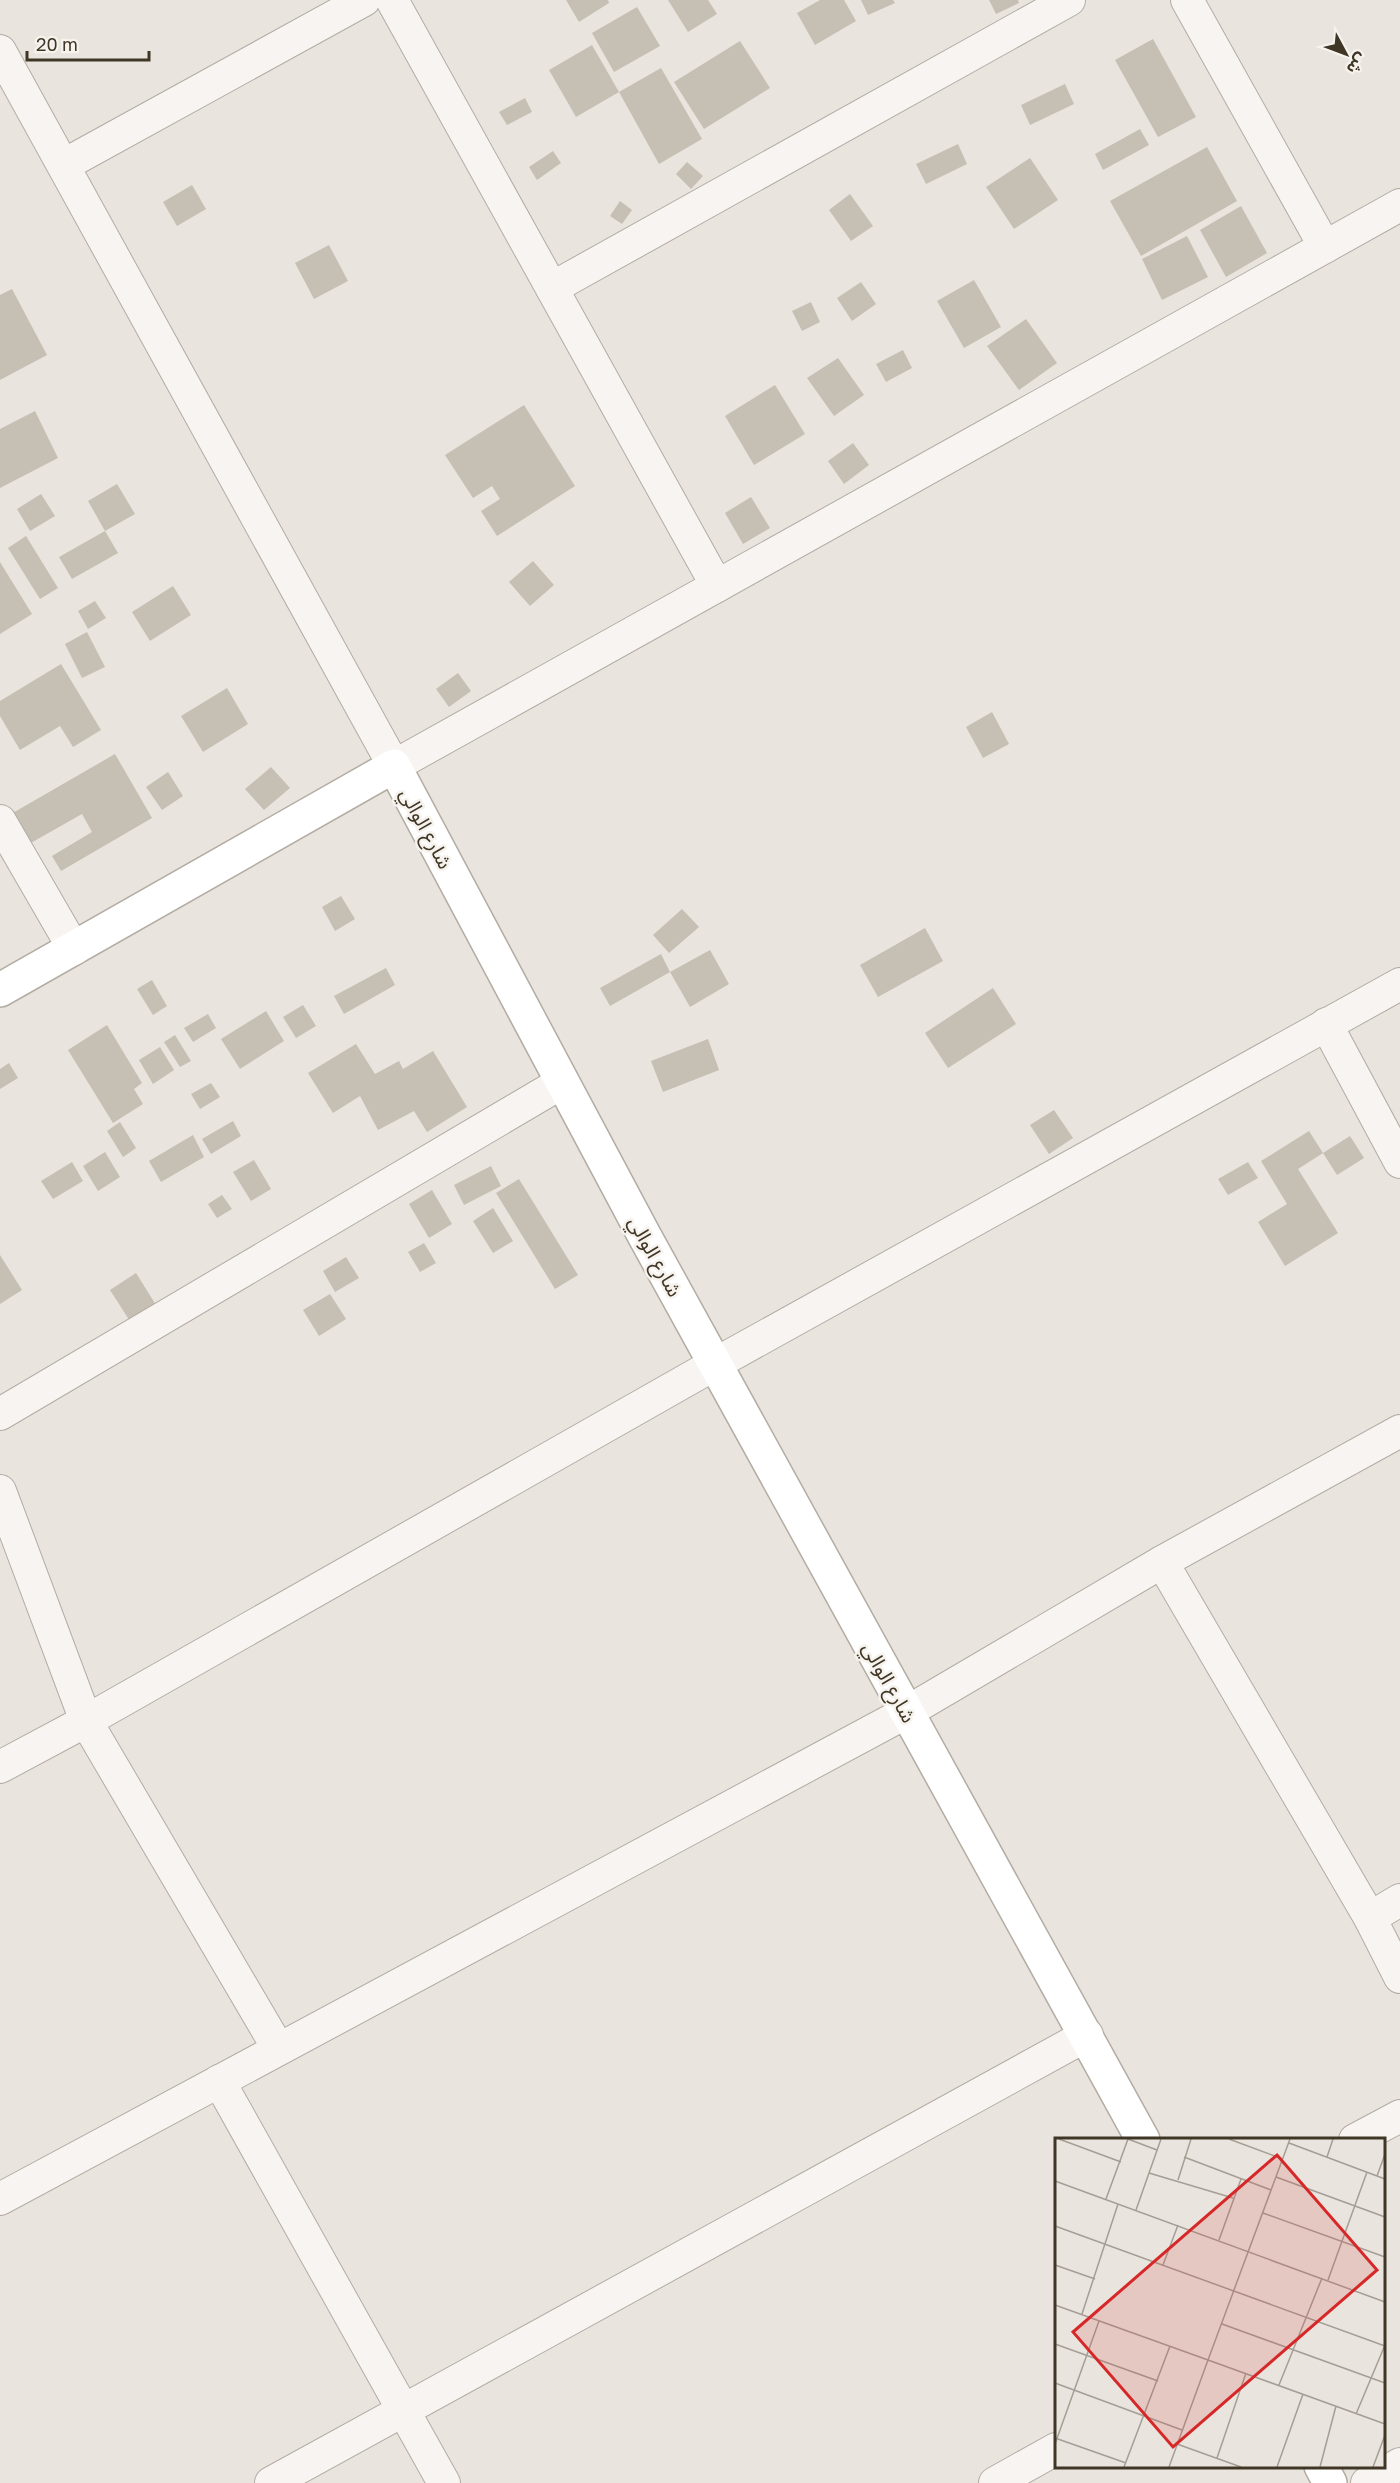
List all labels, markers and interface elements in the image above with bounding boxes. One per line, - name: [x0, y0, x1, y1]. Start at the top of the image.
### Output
- scale bar: [27, 24, 148, 62]
- north arrow: [1316, 24, 1376, 84]
- text: 20 m: [36, 33, 78, 55]
- text: ش: [1343, 49, 1372, 79]
- street label: شارع الوالي: [392, 783, 458, 875]
- street label: شارع الوالي: [620, 1212, 688, 1303]
- street label: شارع الوالي: [854, 1638, 922, 1729]
- inset map: [1055, 2138, 1385, 2468]

